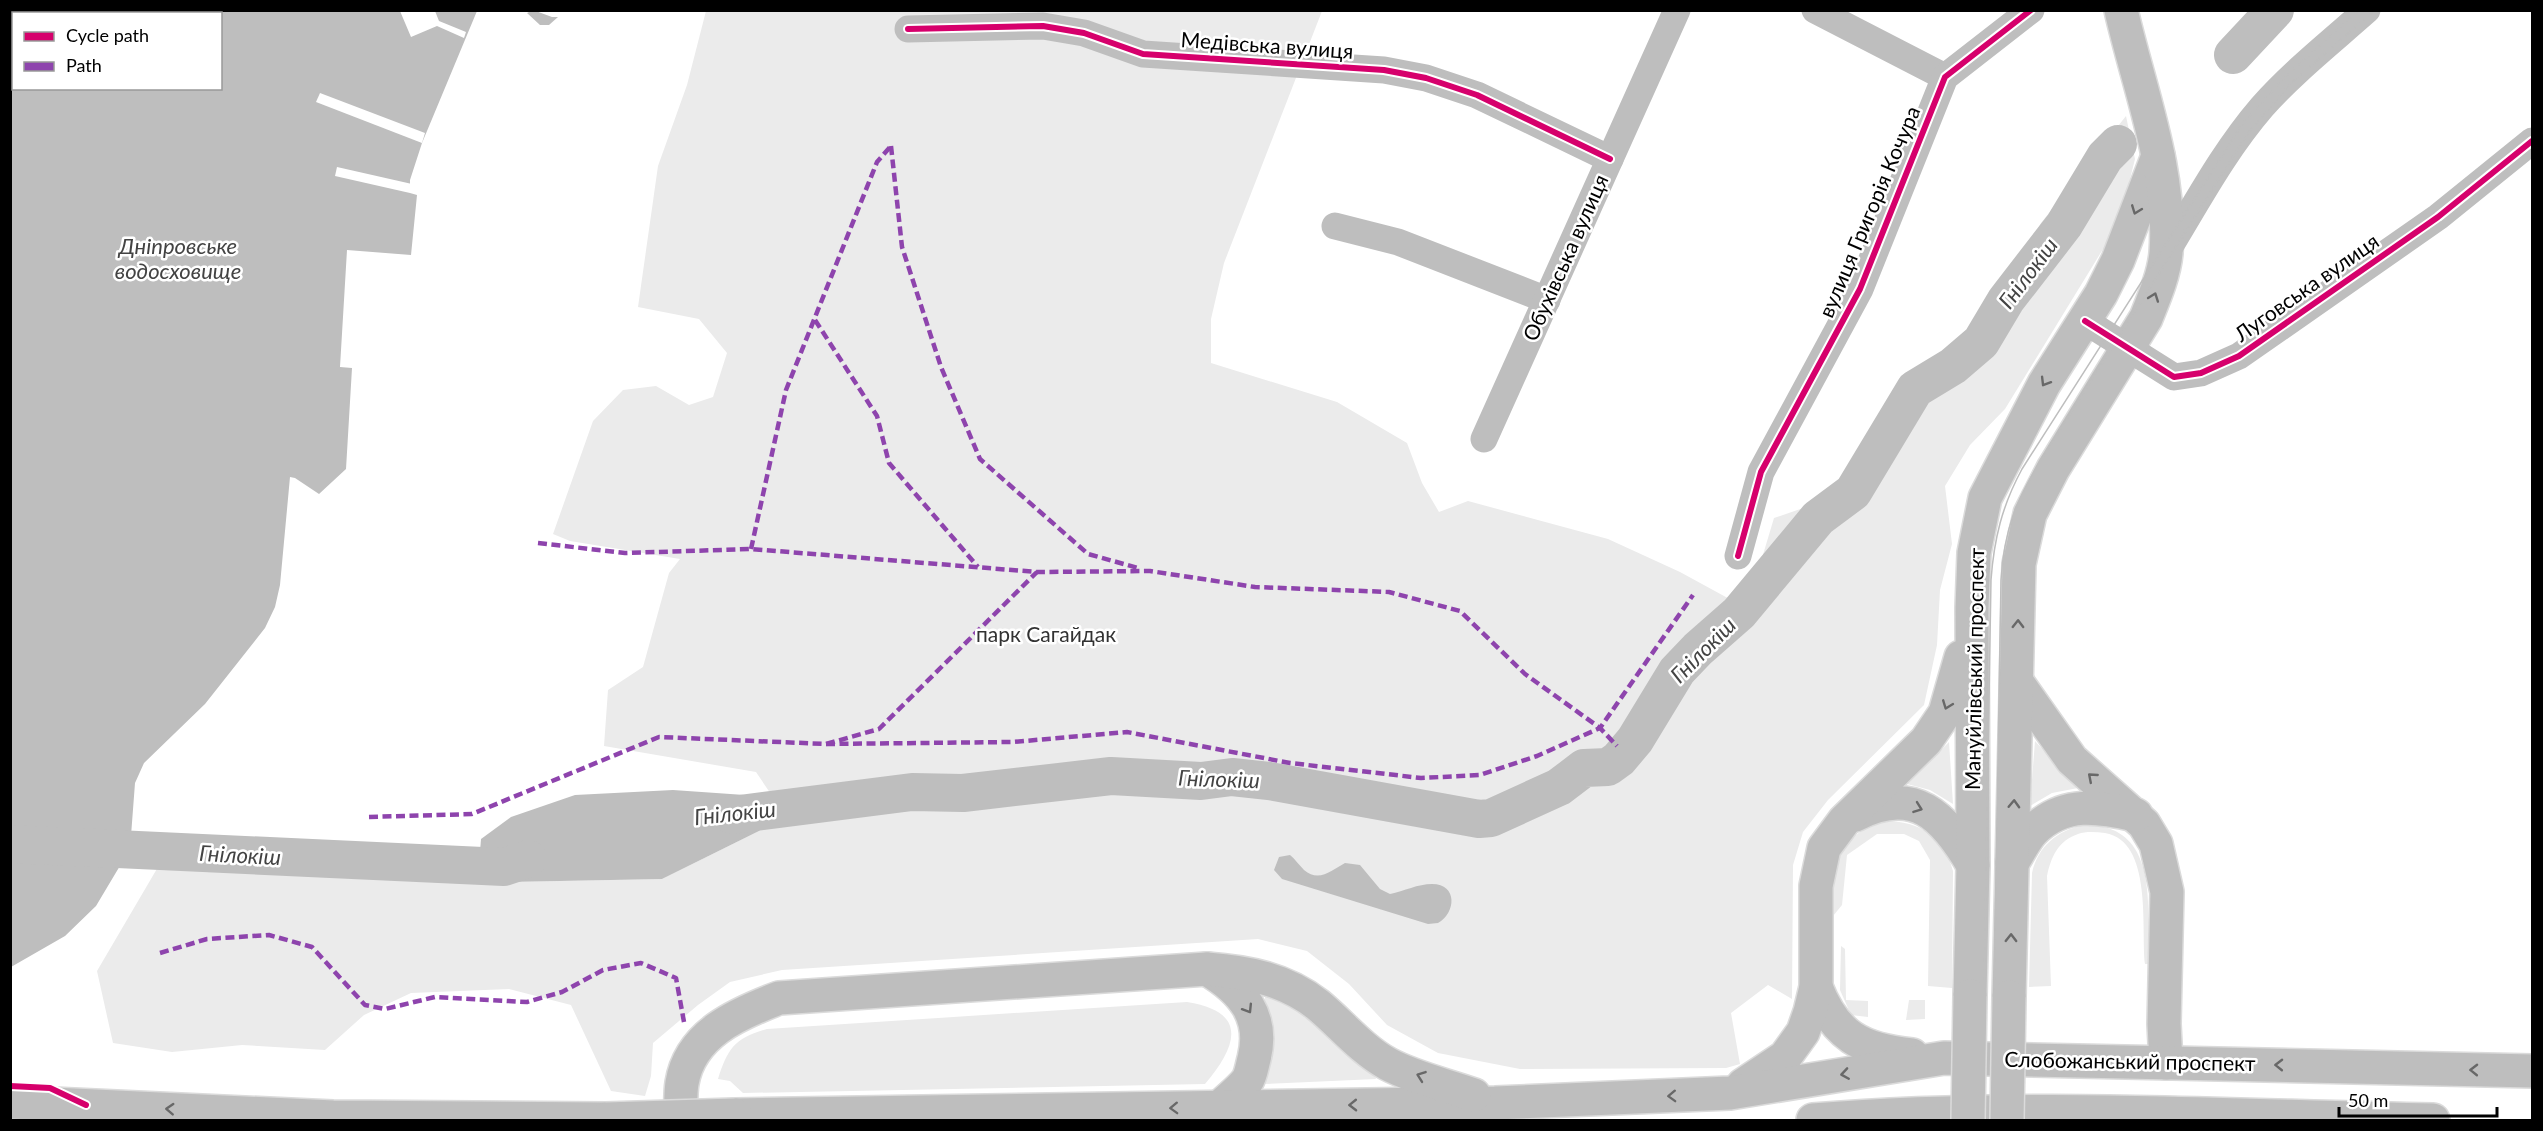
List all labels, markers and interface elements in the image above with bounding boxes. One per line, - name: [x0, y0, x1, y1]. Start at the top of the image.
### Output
- legend: [12, 12, 222, 90]
- text: Cycle path: [66, 24, 149, 46]
- street label: Медівська вулиця: [1180, 26, 1354, 63]
- text: Path: [66, 54, 102, 76]
- street label: вулиця Григорія Кочура: [1813, 102, 1924, 321]
- street label: Обухівська вулиця: [1517, 170, 1613, 344]
- one-way arrow: [2130, 205, 2143, 215]
- street label: Луговська вулиця: [2228, 228, 2383, 346]
- water label: Дніпровське водосховище: [115, 232, 241, 284]
- water label: Гнілокіш: [1992, 232, 2063, 314]
- one-way arrow: [2147, 292, 2159, 303]
- one-way arrow: [2041, 376, 2053, 386]
- street label: Мануйлівський проспект: [1959, 547, 1988, 790]
- water label: Гнілокіш: [1664, 611, 1741, 688]
- one-way arrow: [2012, 620, 2024, 629]
- park label: парк Сагайдак: [976, 621, 1116, 646]
- one-way arrow: [1942, 700, 1955, 710]
- water label: Гнілокіш: [1178, 764, 1260, 793]
- one-way arrow: [2088, 773, 2099, 784]
- water label: Гнілокіш: [693, 795, 777, 830]
- one-way arrow: [2008, 800, 2020, 809]
- one-way arrow: [1913, 801, 1923, 814]
- water label: Гнілокіш: [198, 839, 282, 870]
- one-way arrow: [2004, 934, 2017, 943]
- one-way arrow: [1241, 1002, 1252, 1013]
- street label: Слобожанський проспект: [2004, 1046, 2256, 1075]
- one-way arrow: [2275, 1059, 2284, 1072]
- one-way arrow: [2470, 1064, 2479, 1076]
- one-way arrow: [1840, 1067, 1850, 1080]
- one-way arrow: [1416, 1071, 1427, 1083]
- scale bar: [2339, 1080, 2496, 1118]
- one-way arrow: [1667, 1089, 1676, 1102]
- text: 50 m: [2348, 1089, 2388, 1111]
- one-way arrow: [1348, 1099, 1357, 1111]
- one-way arrow: [1169, 1102, 1178, 1114]
- one-way arrow: [165, 1103, 174, 1116]

